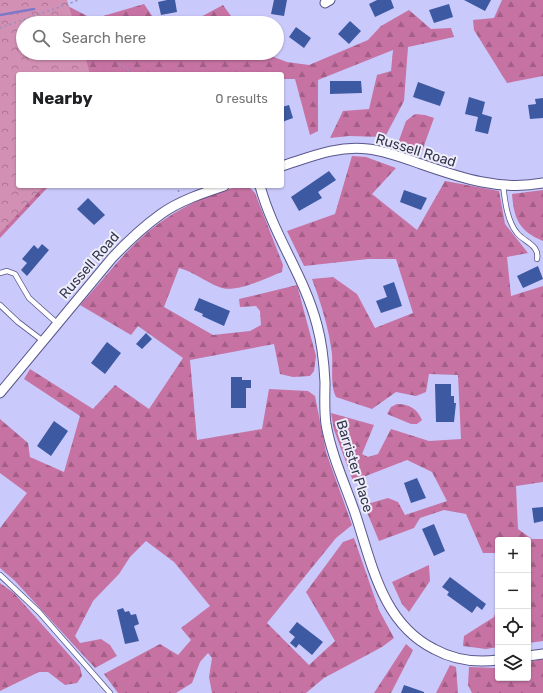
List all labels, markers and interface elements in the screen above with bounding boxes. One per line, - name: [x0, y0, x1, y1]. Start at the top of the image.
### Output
- search box: [16, 16, 284, 60]
- icon: search: [30, 27, 52, 49]
- text: Search here: [62, 29, 146, 47]
- text: Nearby: [32, 88, 93, 108]
- text: 0 results: [215, 91, 268, 106]
- street label: Russell Road: [374, 130, 458, 171]
- street label: Russell Road: [56, 228, 123, 302]
- street label: Barrister Place: [332, 418, 377, 515]
- map controls: [495, 537, 531, 681]
- button: +: [495, 537, 531, 573]
- button: −: [495, 573, 531, 609]
- button: locate: [495, 609, 531, 645]
- button: layers: [495, 645, 531, 681]

